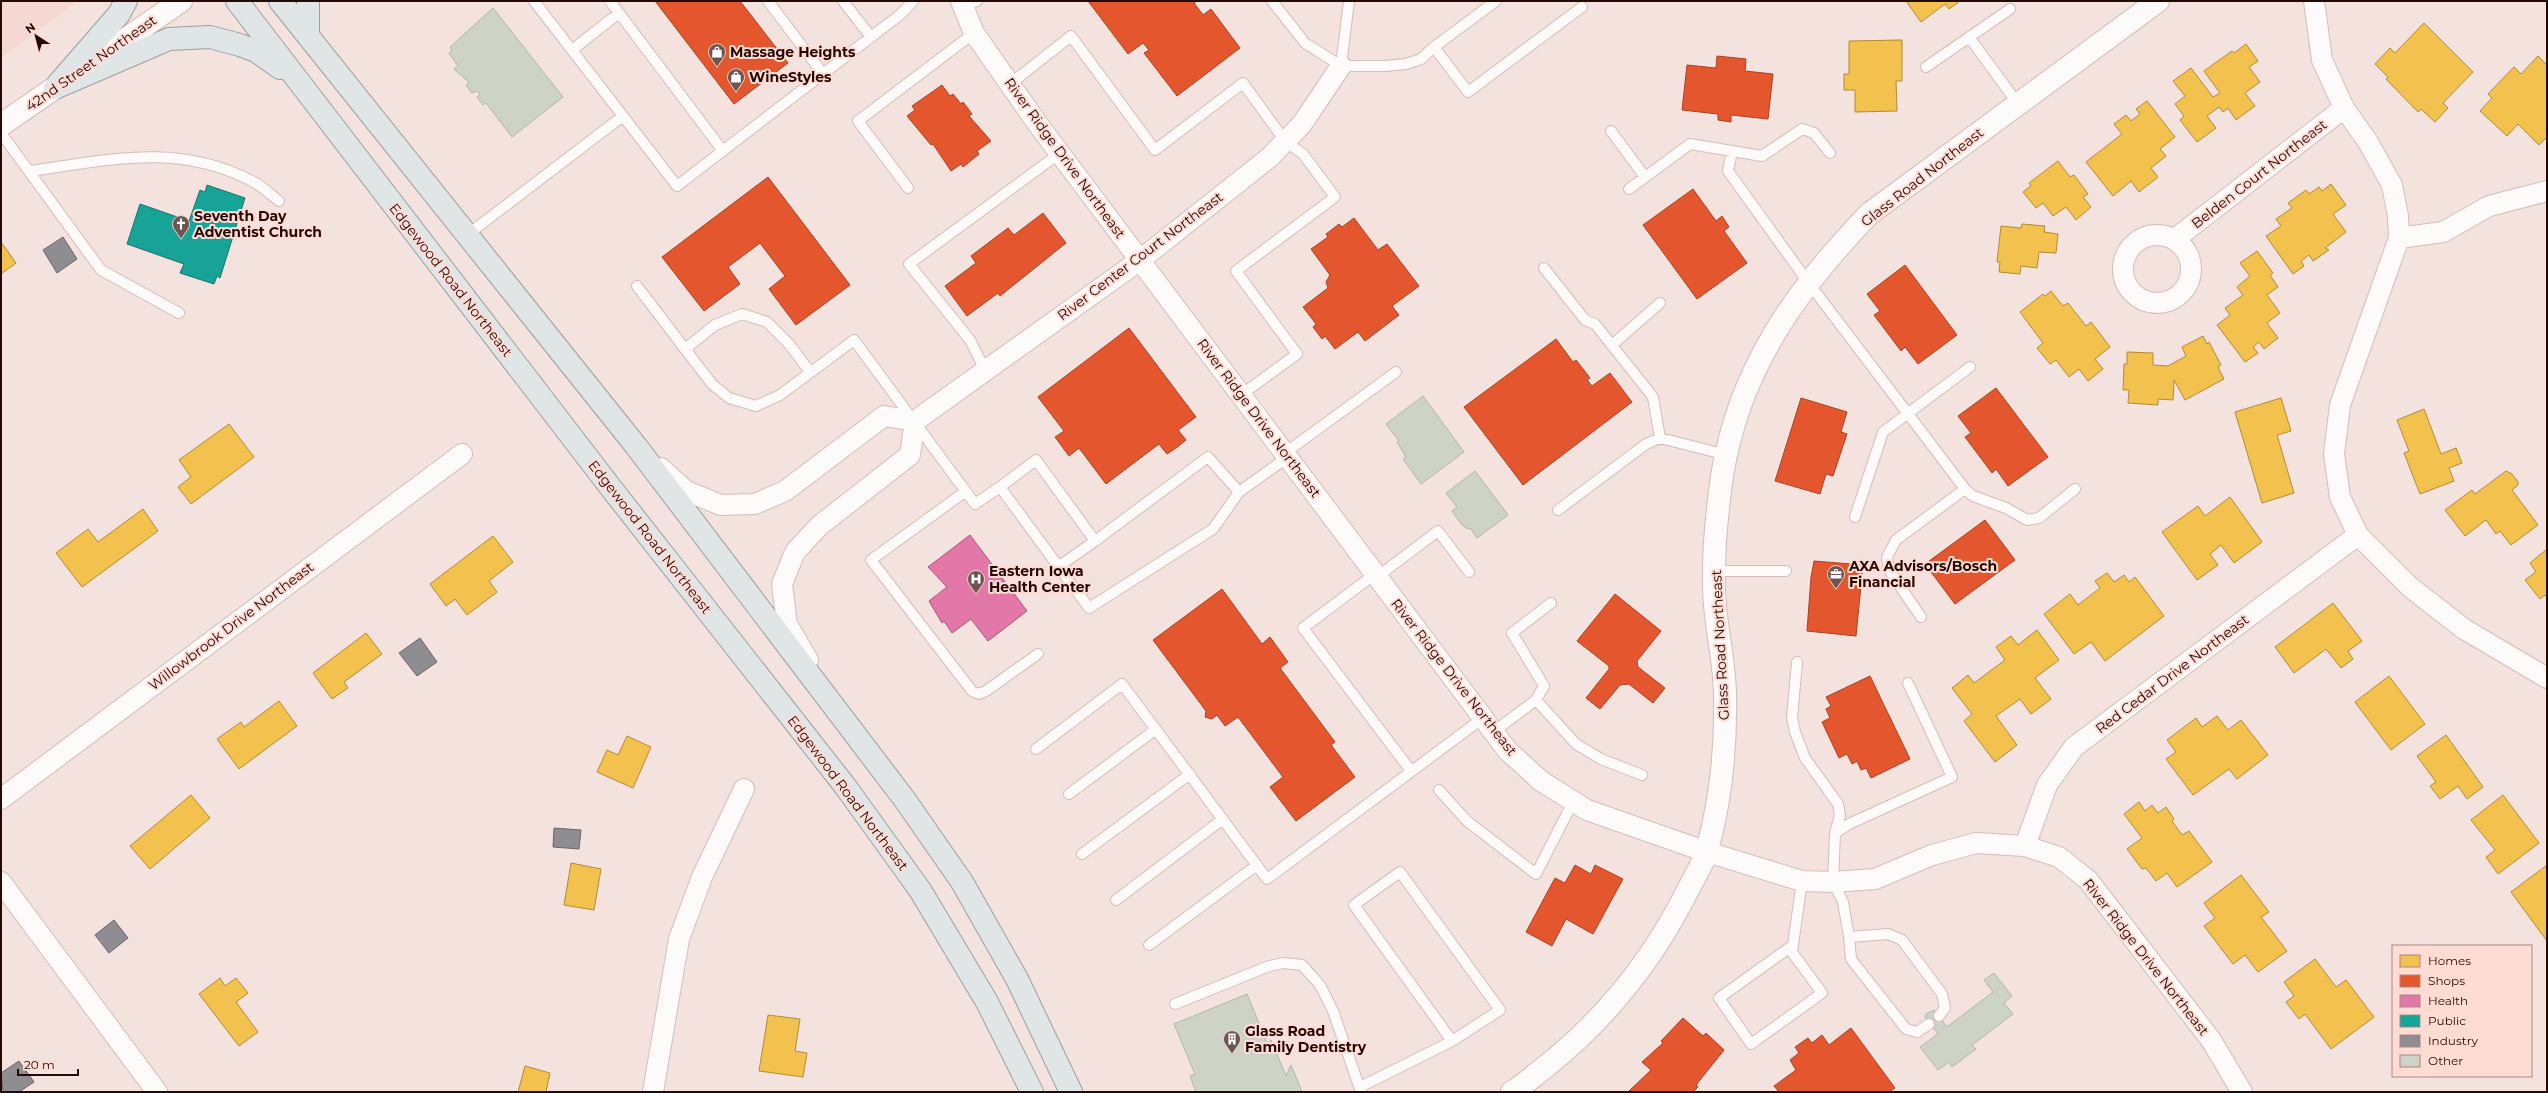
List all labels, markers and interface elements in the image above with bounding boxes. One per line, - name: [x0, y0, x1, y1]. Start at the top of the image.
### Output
- street label: 42nd Street Northeast: [22, 11, 160, 115]
- north arrow: [16, 16, 56, 56]
- shop icon: Massage Heights: [707, 42, 727, 67]
- place label: Massage Heights: [730, 43, 856, 61]
- shop icon: WineStyles: [726, 67, 746, 92]
- place label: WineStyles: [749, 68, 832, 86]
- street label: River Ridge Drive Northeast: [1001, 74, 1130, 242]
- street label: Belden Court Northeast: [2188, 115, 2331, 232]
- street label: Glass Road Northeast: [1857, 123, 1987, 230]
- street label: River Center Court Northeast: [1054, 188, 1227, 324]
- street label: Edgewood Road Northeast: [385, 200, 517, 361]
- place label: Seventh Day Adventist Church: [193, 207, 322, 241]
- church icon: Seventh Day Adventist Church: [171, 214, 191, 239]
- street label: River Ridge Drive Northeast: [1193, 335, 1325, 501]
- street label: Edgewood Road Northeast: [584, 457, 716, 618]
- place label: AXA Advisors/Bosch Financial: [1848, 557, 1997, 591]
- street label: Willowbrook Drive Northeast: [145, 558, 318, 694]
- place label: Eastern Iowa Health Center: [989, 562, 1091, 596]
- office icon: AXA Advisors/Bosch Financial: [1826, 564, 1846, 589]
- hospital icon: Eastern Iowa Health Center: [966, 569, 986, 594]
- street label: Glass Road Northeast: [1707, 569, 1733, 721]
- street label: River Ridge Drive Northeast: [1387, 595, 1521, 759]
- street label: Red Cedar Drive Northeast: [2092, 610, 2252, 738]
- street label: Edgewood Road Northeast: [784, 712, 913, 874]
- street label: River Ridge Drive Northeast: [2079, 875, 2213, 1039]
- legend: [2392, 945, 2532, 1077]
- text: Homes: [2428, 953, 2471, 968]
- text: Shops: [2428, 973, 2465, 988]
- text: Health: [2428, 993, 2468, 1008]
- text: Public: [2428, 1013, 2466, 1028]
- place label: Glass Road Family Dentistry: [1245, 1022, 1367, 1056]
- building icon: Glass Road Family Dentistry: [1222, 1029, 1242, 1054]
- text: Industry: [2428, 1033, 2478, 1048]
- scale bar: [18, 1051, 78, 1077]
- text: Other: [2428, 1053, 2463, 1068]
- text: 20 m: [24, 1057, 55, 1072]

